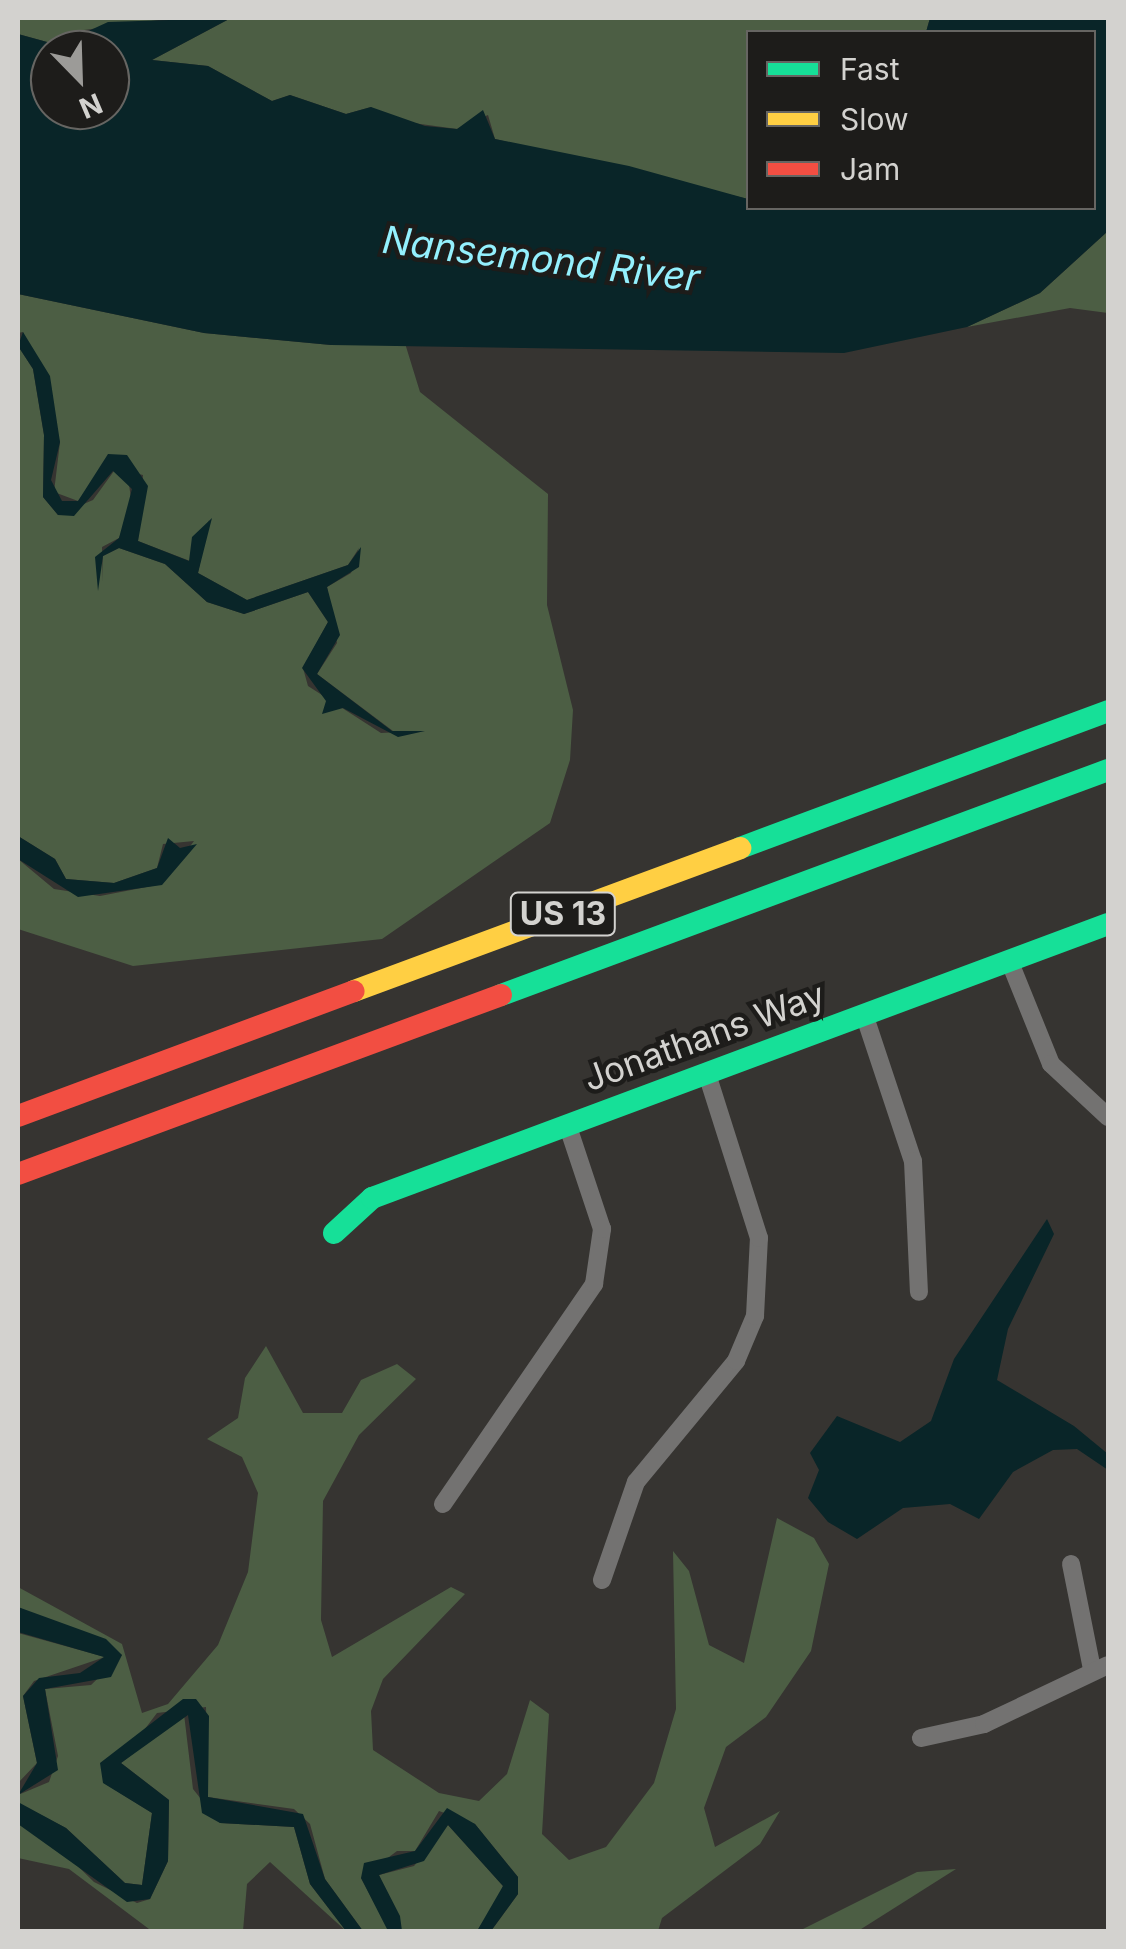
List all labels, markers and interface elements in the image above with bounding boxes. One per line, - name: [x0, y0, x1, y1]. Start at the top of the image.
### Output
- north arrow: [30, 30, 130, 130]
- legend: [746, 30, 1096, 210]
- text: Fast: [840, 51, 899, 87]
- text: N: [74, 86, 107, 126]
- text: Slow: [840, 101, 909, 137]
- text: Jam: [840, 151, 900, 187]
- water label: Nansemond River: [380, 217, 702, 301]
- road number: US 13: [508, 887, 618, 941]
- street label: Jonathans Way: [578, 973, 830, 1099]

